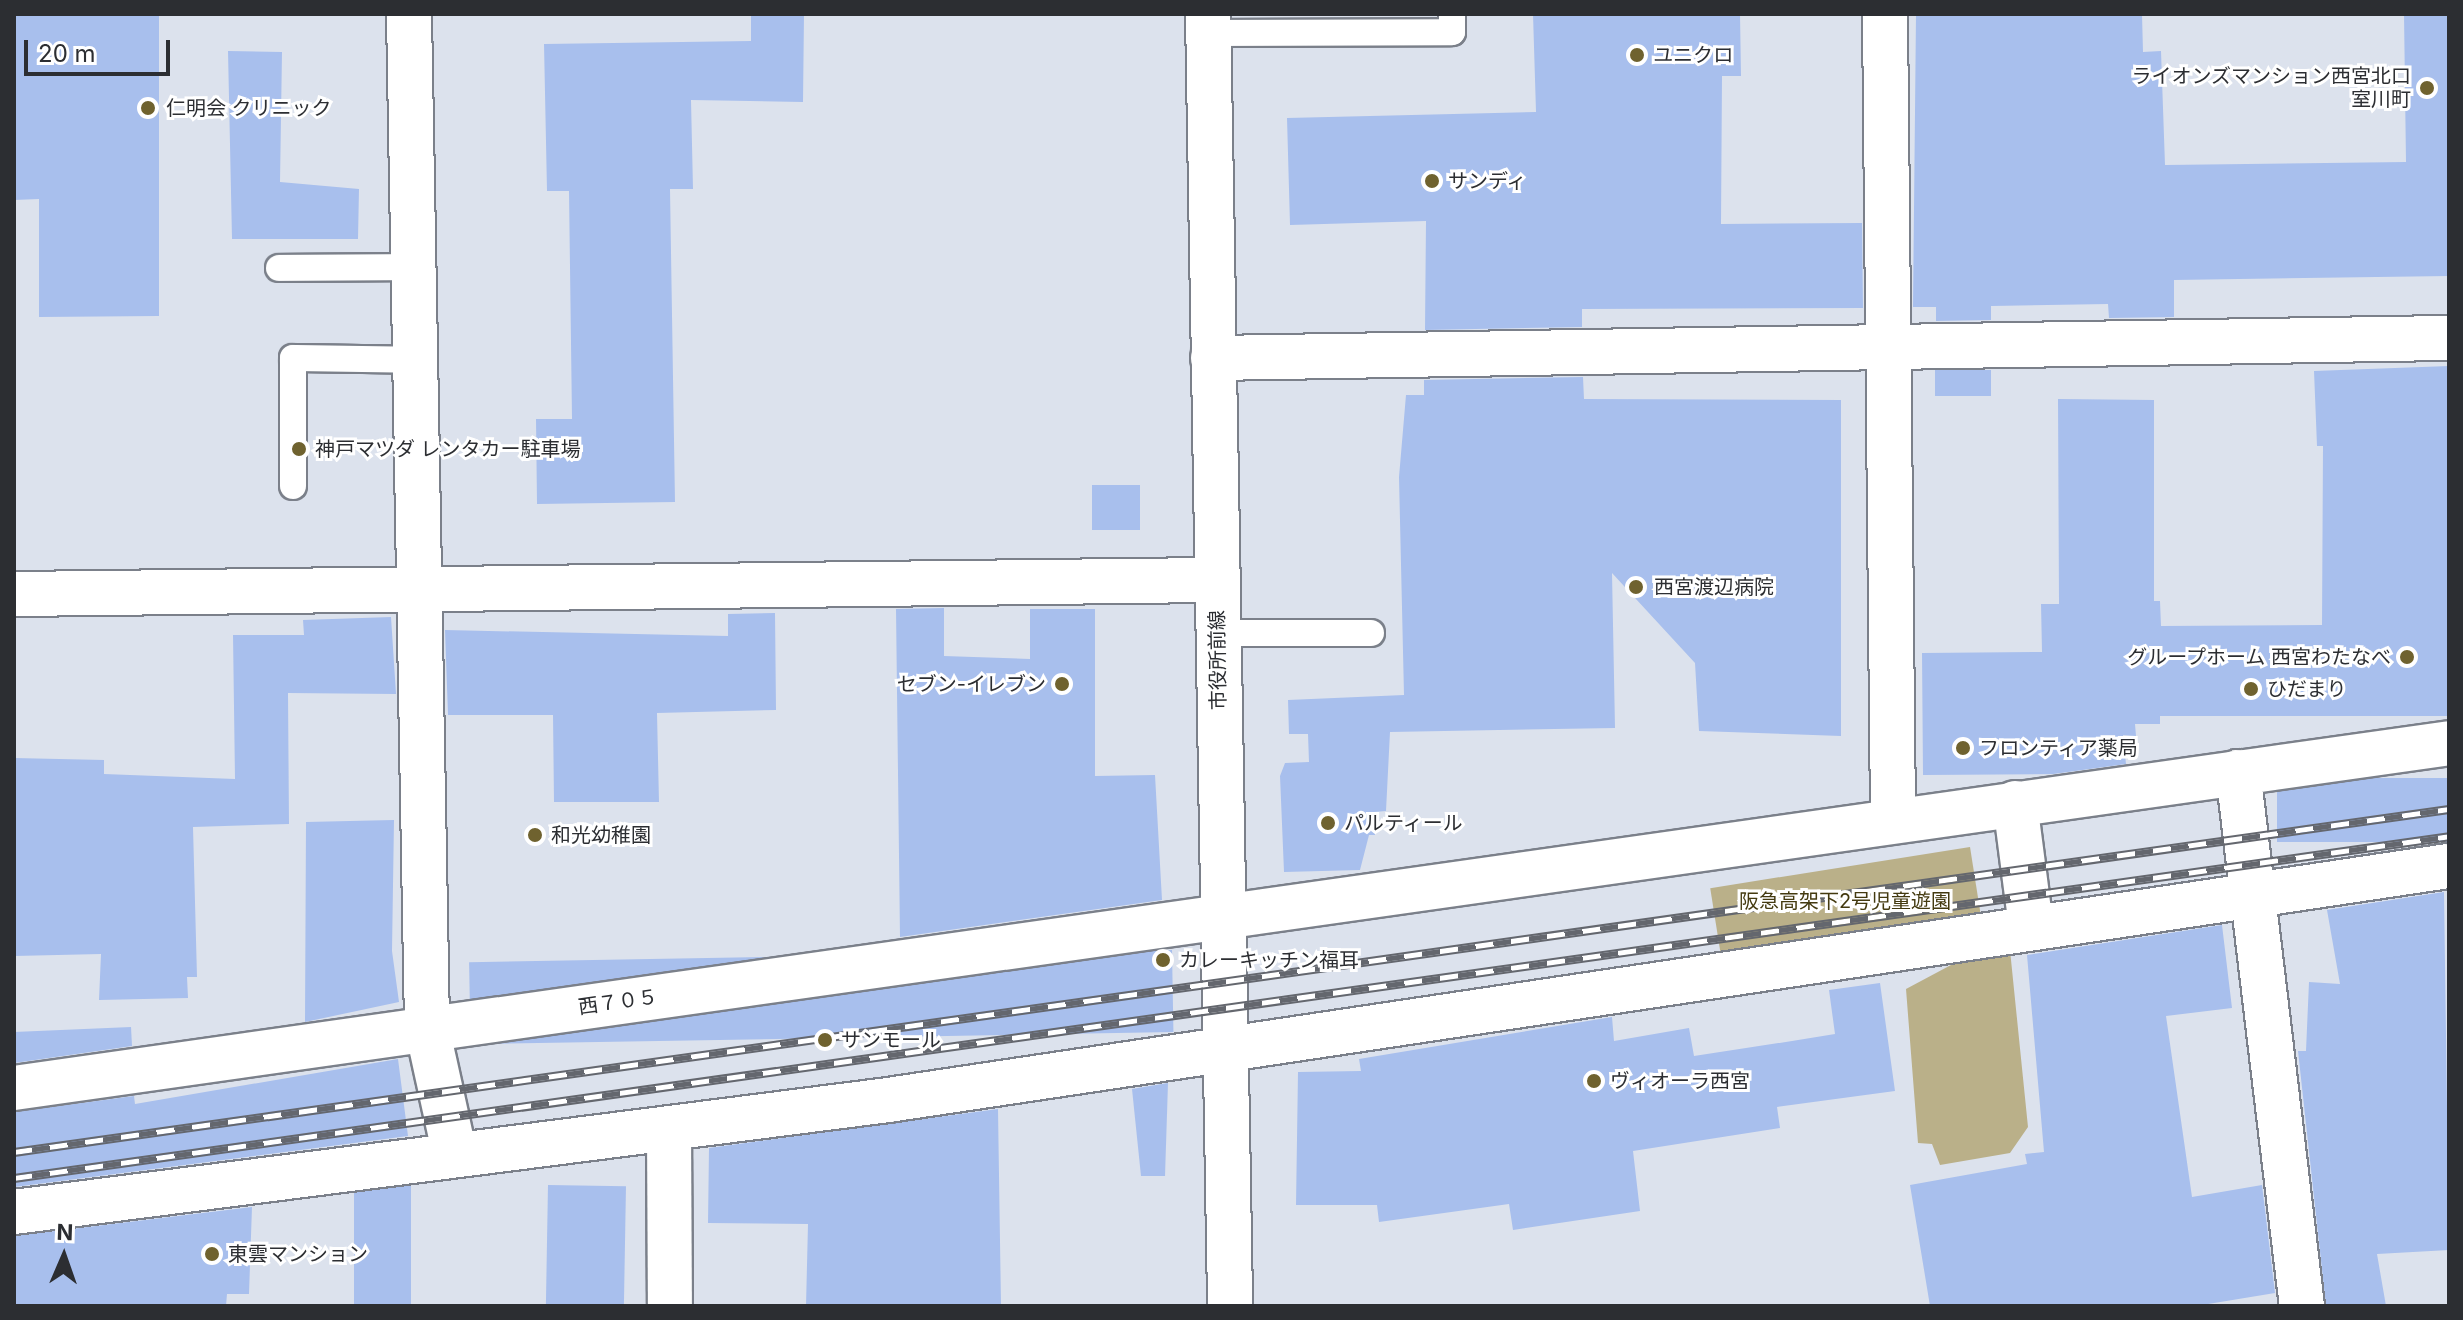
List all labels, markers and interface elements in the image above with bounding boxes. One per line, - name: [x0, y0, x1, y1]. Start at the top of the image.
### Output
- scale bar: [28, 24, 174, 74]
- text: 20 m: [38, 39, 96, 68]
- place label: ユニクロ: [1653, 43, 1733, 67]
- marker: ユニクロ: [1628, 46, 1646, 64]
- place label: ライオンズマンション西宮北口 室川町: [2131, 64, 2411, 111]
- marker: ライオンズマンション西宮北口 室川町: [2418, 79, 2436, 97]
- place label: 仁明会 クリニック: [166, 96, 332, 120]
- marker: 仁明会 クリニック: [137, 97, 159, 119]
- place label: サンディ: [1448, 169, 1528, 193]
- marker: サンディ: [1423, 172, 1441, 190]
- place label: 神戸マツダ レンタカー駐車場: [315, 437, 581, 461]
- marker: 神戸マツダ レンタカー駐車場: [290, 440, 308, 458]
- place label: 西宮渡辺病院: [1654, 575, 1774, 599]
- marker: 西宮渡辺病院: [1625, 576, 1647, 598]
- street label: 市役所前線: [1205, 610, 1231, 710]
- place label: グループホーム 西宮わたなべ: [2125, 645, 2391, 669]
- marker: グループホーム 西宮わたなべ: [2398, 648, 2416, 666]
- place label: セブン-イレブン: [897, 672, 1046, 696]
- marker: セブン-イレブン: [1053, 675, 1071, 693]
- place label: ひだまり: [2267, 677, 2347, 701]
- marker: ひだまり: [2242, 680, 2260, 698]
- place label: フロンティア薬局: [1979, 736, 2139, 760]
- marker: フロンティア薬局: [1954, 739, 1972, 757]
- place label: パルティール: [1344, 811, 1464, 835]
- marker: パルティール: [1319, 814, 1337, 832]
- place label: 和光幼稚園: [551, 823, 651, 847]
- marker: 和光幼稚園: [526, 826, 544, 844]
- park label: 阪急高架下2号児童遊園: [1739, 889, 1951, 913]
- place label: カレーキッチン福耳: [1179, 948, 1359, 972]
- marker: カレーキッチン福耳: [1154, 951, 1172, 969]
- street label: 西７０５: [577, 985, 659, 1019]
- place label: サンモール: [841, 1028, 941, 1052]
- marker: サンモール: [816, 1031, 834, 1049]
- place label: ヴィオーラ西宮: [1610, 1069, 1750, 1093]
- marker: ヴィオーラ西宮: [1585, 1072, 1603, 1090]
- north arrow: [24, 1216, 104, 1296]
- text: N: [56, 1219, 74, 1245]
- place label: 東雲マンション: [228, 1242, 368, 1266]
- marker: 東雲マンション: [203, 1245, 221, 1263]

